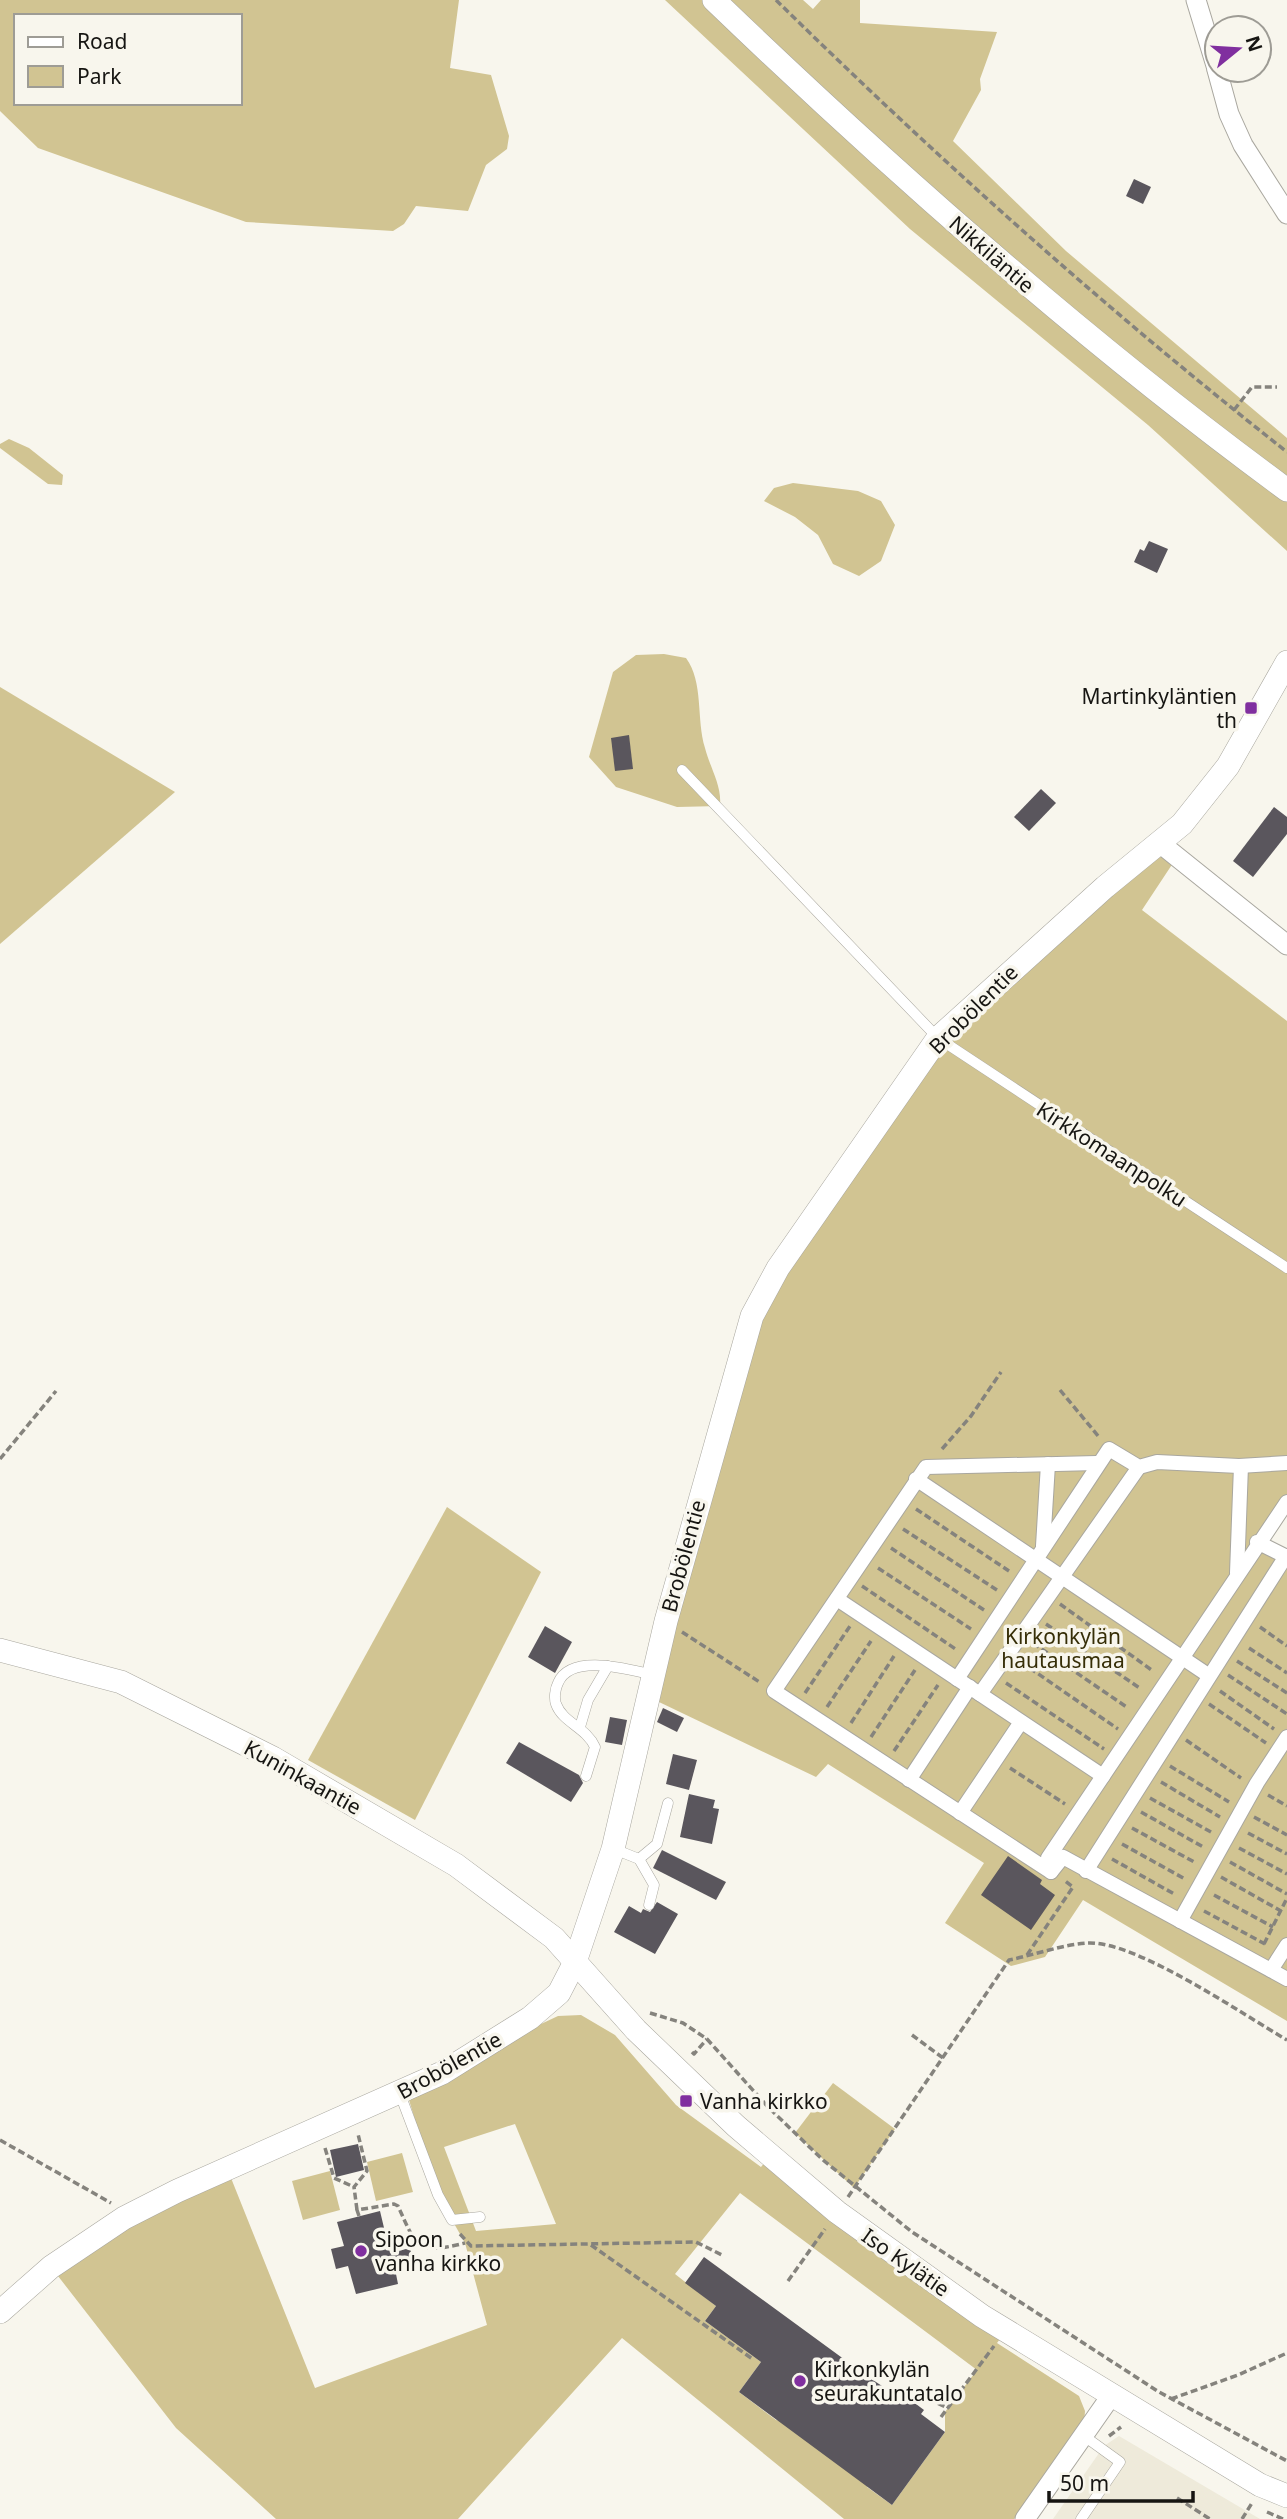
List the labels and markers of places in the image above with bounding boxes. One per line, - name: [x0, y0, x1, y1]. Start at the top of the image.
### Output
- place label: Martinkyläntien th: [1082, 682, 1237, 734]
- marker: Martinkyläntien th: [1243, 700, 1259, 716]
- place label: Vanha kirkko: [700, 2087, 828, 2115]
- marker: Vanha kirkko: [678, 2093, 694, 2109]
- place label: Sipoon vanha kirkko: [375, 2225, 501, 2277]
- marker: Sipoon vanha kirkko: [353, 2243, 369, 2259]
- place label: Kirkonkylän seurakuntatalo: [814, 2355, 963, 2407]
- marker: Kirkonkylän seurakuntatalo: [792, 2373, 808, 2389]

